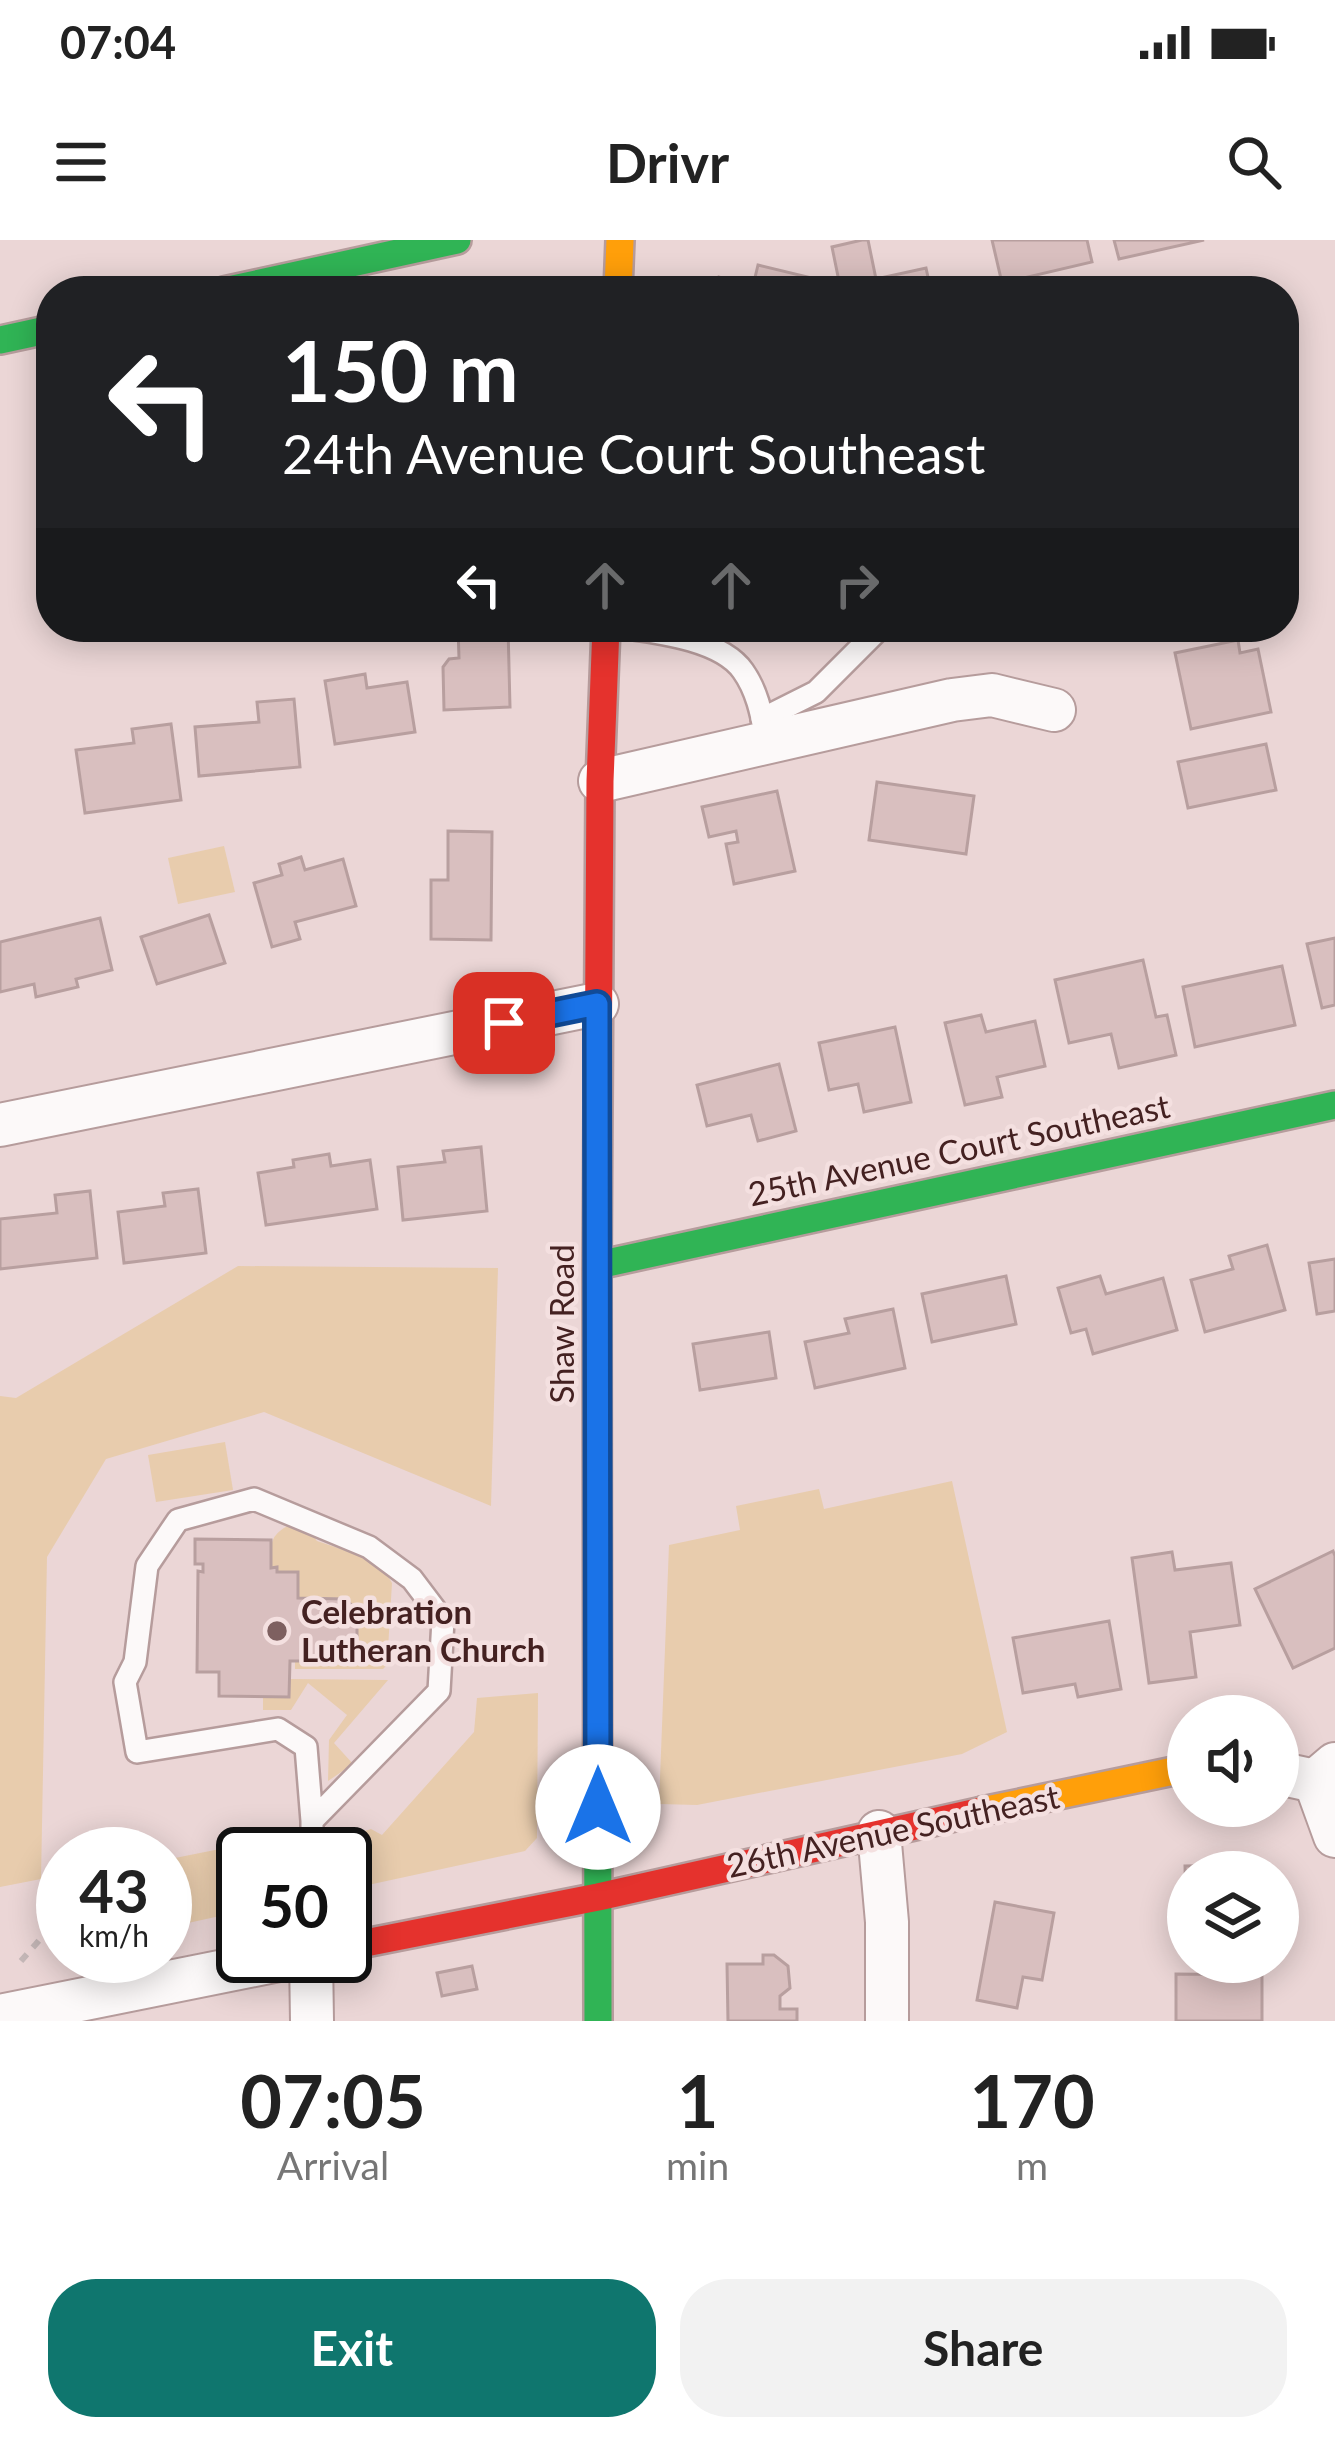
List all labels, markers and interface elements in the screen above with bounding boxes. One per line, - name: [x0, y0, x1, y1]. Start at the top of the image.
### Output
- text: 07:04: [60, 15, 176, 69]
- icon: menu: [48, 129, 114, 195]
- icon: search: [1221, 129, 1287, 195]
- text: Drivr: [606, 130, 729, 195]
- text: 150 m: [282, 319, 519, 420]
- icon: left: [84, 324, 240, 480]
- text: 24th Avenue Court Southeast: [282, 421, 985, 486]
- icon: left: [446, 552, 512, 618]
- icon: ahead: [572, 552, 638, 618]
- icon: ahead: [698, 552, 764, 618]
- icon: right: [824, 552, 890, 618]
- pin: [453, 972, 555, 1074]
- icon: arrive: [471, 990, 537, 1056]
- street label: 25th Avenue Court Southeast: [744, 1085, 1173, 1213]
- street label: Shaw Road: [541, 1244, 581, 1404]
- place label: Celebration Lutheran Church: [301, 1591, 545, 1669]
- marker: Celebration Lutheran Church: [264, 1618, 290, 1644]
- map controls: [1167, 1695, 1299, 1983]
- button: sound: [1167, 1695, 1299, 1827]
- position arrow: [535, 1744, 661, 1870]
- street label: 26th Avenue Southeast: [723, 1775, 1063, 1885]
- speed limit sign: 50: [216, 1827, 372, 1983]
- button: layers: [1167, 1851, 1299, 1983]
- text: 43: [79, 1854, 149, 1926]
- text: km/h: [79, 1917, 149, 1953]
- text: 07:05: [240, 2057, 426, 2143]
- text: 1: [677, 2057, 719, 2143]
- text: 170: [969, 2057, 1095, 2143]
- text: Arrival: [277, 2142, 389, 2188]
- text: min: [666, 2142, 729, 2188]
- text: m: [1016, 2142, 1048, 2188]
- button: Exit: [48, 2279, 656, 2417]
- button: Share: [680, 2279, 1287, 2417]

